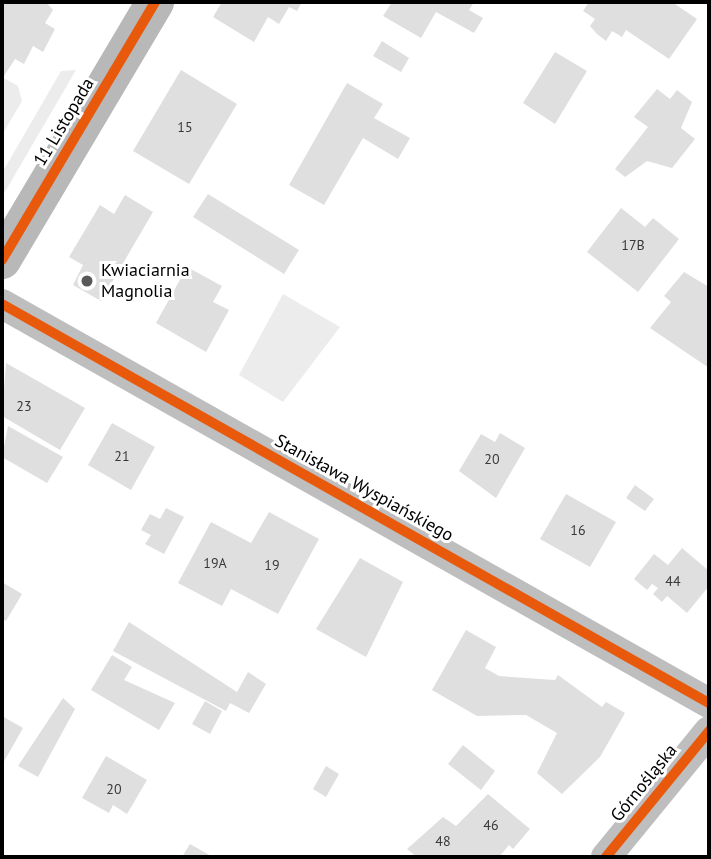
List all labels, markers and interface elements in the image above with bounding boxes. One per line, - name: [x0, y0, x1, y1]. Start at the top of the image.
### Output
- street label: 11 Listopada: [29, 74, 99, 170]
- house number: 15: [177, 119, 193, 135]
- house number: 17B: [621, 237, 645, 253]
- place label: Kwiaciarnia Magnolia: [101, 260, 190, 302]
- marker: Kwiaciarnia Magnolia: [79, 273, 95, 289]
- house number: 23: [16, 398, 32, 414]
- street label: Stanisława Wyspiańskiego: [271, 430, 457, 546]
- house number: 21: [114, 448, 130, 464]
- house number: 20: [484, 451, 500, 467]
- house number: 16: [570, 522, 586, 538]
- house number: 19A: [203, 555, 227, 571]
- house number: 19: [264, 557, 280, 573]
- house number: 44: [665, 573, 681, 589]
- street label: Górnośląska: [606, 740, 682, 826]
- house number: 20: [106, 781, 122, 797]
- house number: 46: [483, 817, 499, 833]
- house number: 48: [435, 833, 451, 849]

